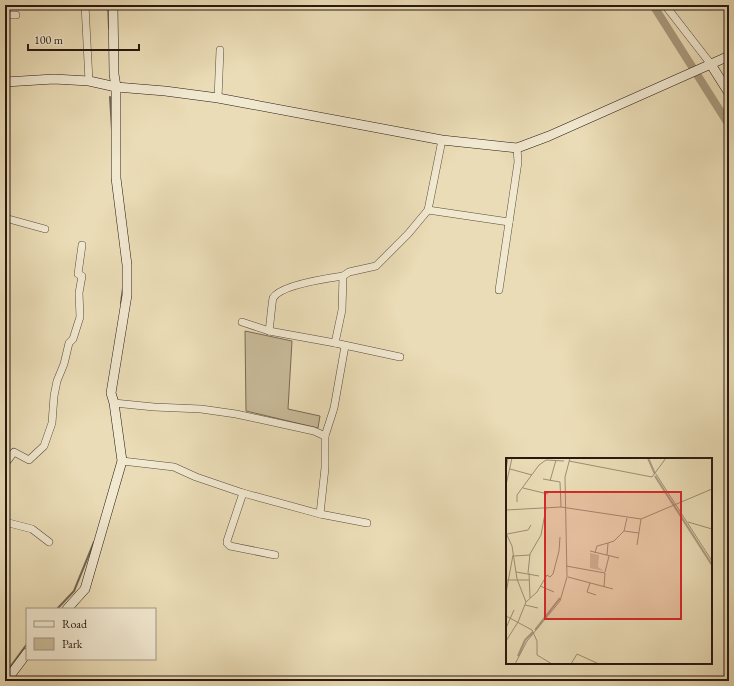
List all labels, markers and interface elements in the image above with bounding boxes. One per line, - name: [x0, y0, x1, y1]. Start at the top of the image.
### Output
- scale bar: [28, 26, 139, 52]
- text: 100 m: [34, 32, 64, 48]
- inset map: [506, 458, 712, 664]
- legend: [26, 608, 156, 660]
- text: Road: [62, 616, 88, 632]
- text: Park: [62, 636, 83, 652]

